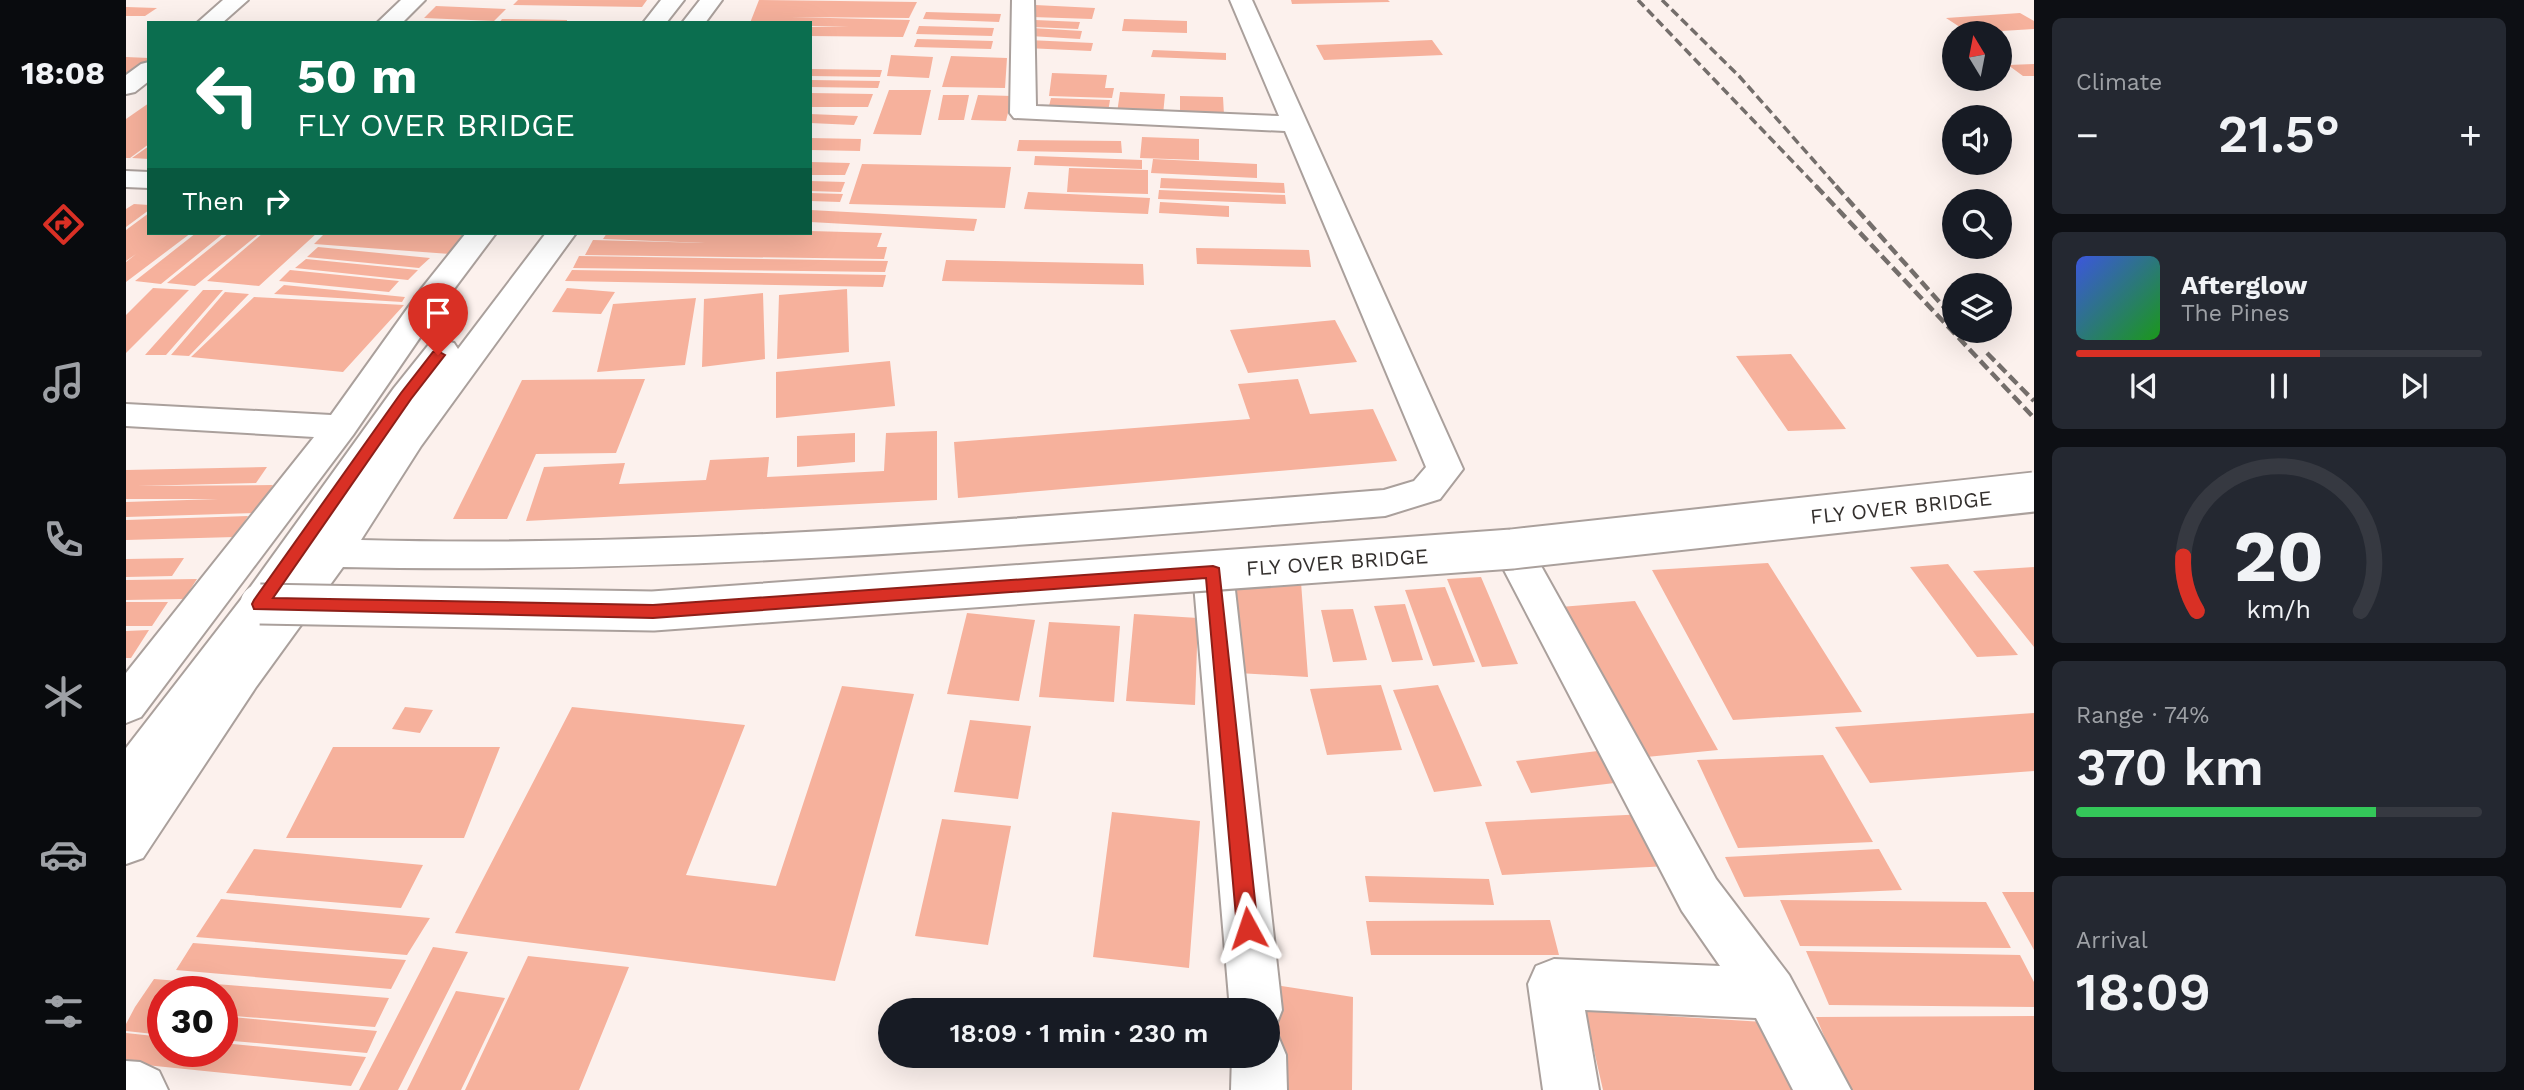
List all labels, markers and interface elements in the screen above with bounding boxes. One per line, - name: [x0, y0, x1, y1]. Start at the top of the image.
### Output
- north arrow: [1942, 21, 2012, 91]
- map controls: [1942, 21, 2012, 343]
- text: 50 m: [297, 47, 417, 105]
- icon: left: [182, 49, 273, 140]
- text: 18:08: [21, 54, 105, 92]
- text: Climate: [2076, 69, 2162, 96]
- text: 21.5°: [2218, 104, 2340, 165]
- button: sound: [1942, 105, 2012, 175]
- text: FLY OVER BRIDGE: [297, 106, 575, 144]
- text: −: [2076, 113, 2099, 157]
- text: +: [2459, 113, 2482, 157]
- icon: right: [258, 182, 296, 220]
- text: Then: [182, 186, 244, 216]
- button: search: [1942, 189, 2012, 259]
- icon: directions: [39, 200, 88, 249]
- text: Afterglow: [2181, 270, 2307, 300]
- button: layers: [1942, 273, 2012, 343]
- pin: [408, 283, 468, 355]
- icon: arrive: [419, 294, 457, 332]
- text: The Pines: [2181, 300, 2290, 327]
- icon: music: [39, 358, 88, 407]
- icon: previous: [2125, 367, 2163, 405]
- icon: pause: [2260, 367, 2298, 405]
- icon: next: [2395, 367, 2433, 405]
- street label: FLY OVER BRIDGE: [1809, 485, 1993, 529]
- text: 20: [2234, 513, 2324, 599]
- icon: phone: [39, 515, 88, 564]
- street label: FLY OVER BRIDGE: [1245, 543, 1429, 581]
- text: km/h: [2247, 595, 2311, 624]
- icon: climate: [39, 672, 88, 721]
- text: Range · 74%: [2076, 702, 2209, 729]
- text: 370 km: [2076, 737, 2264, 798]
- icon: car: [39, 830, 88, 879]
- position arrow: [1211, 891, 1285, 965]
- text: Arrival: [2076, 927, 2148, 954]
- text: 18:09: [2076, 962, 2211, 1023]
- speed limit sign: 30: [147, 976, 238, 1067]
- icon: filters: [39, 987, 88, 1036]
- text: 18:09 · 1 min · 230 m: [950, 1018, 1208, 1048]

